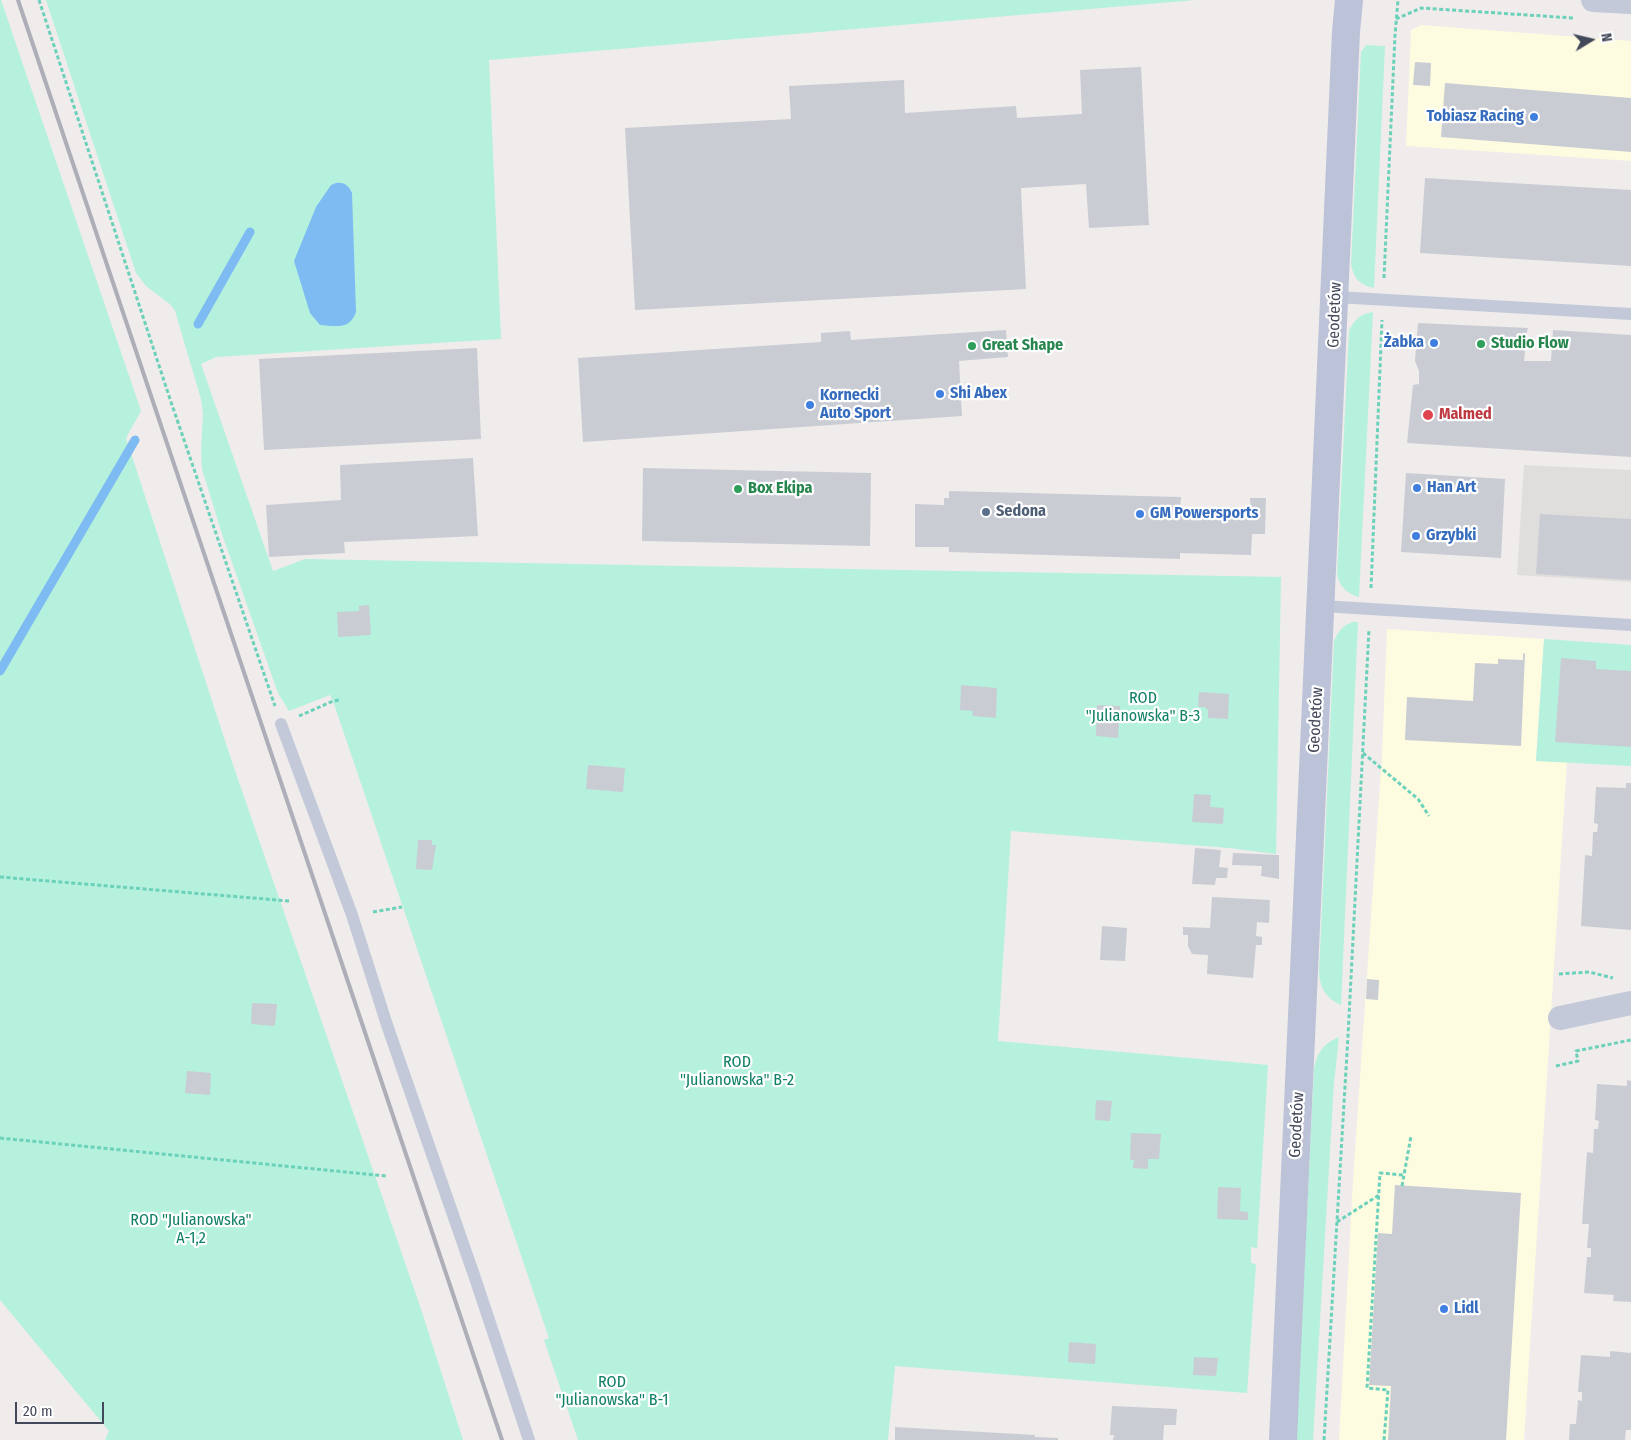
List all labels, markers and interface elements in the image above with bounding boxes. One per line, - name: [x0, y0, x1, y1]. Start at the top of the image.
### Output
- north arrow: [1566, 15, 1616, 65]
- text: N: [1597, 32, 1615, 43]
- place label: Tobiasz Racing: [1427, 107, 1524, 127]
- marker: Tobiasz Racing: [1528, 111, 1540, 123]
- street label: Geodetów: [1324, 282, 1346, 348]
- place label: Żabka: [1384, 333, 1424, 353]
- place label: Studio Flow: [1491, 334, 1569, 354]
- place label: Great Shape: [982, 336, 1063, 356]
- marker: Żabka: [1428, 337, 1440, 349]
- marker: Studio Flow: [1475, 338, 1487, 350]
- marker: Great Shape: [966, 340, 978, 352]
- place label: Shi Abex: [950, 384, 1007, 404]
- place label: Kornecki Auto Sport: [820, 386, 891, 424]
- marker: Shi Abex: [934, 388, 946, 400]
- marker: Kornecki Auto Sport: [804, 399, 816, 411]
- place label: Malmed: [1439, 405, 1492, 425]
- marker: Malmed: [1421, 408, 1435, 422]
- place label: Han Art: [1427, 478, 1476, 498]
- place label: Box Ekipa: [748, 479, 812, 499]
- marker: Han Art: [1411, 482, 1423, 494]
- marker: Box Ekipa: [732, 483, 744, 495]
- place label: Sedona: [996, 502, 1046, 522]
- place label: GM Powersports: [1150, 504, 1259, 524]
- marker: Sedona: [980, 506, 992, 518]
- marker: GM Powersports: [1134, 508, 1146, 520]
- place label: Grzybki: [1426, 526, 1476, 546]
- marker: Grzybki: [1410, 530, 1422, 542]
- street label: Geodetów: [1305, 687, 1327, 753]
- park label: ROD "Julianowska" B-3: [1086, 689, 1200, 727]
- park label: ROD "Julianowska" B-2: [680, 1053, 794, 1091]
- street label: Geodetów: [1286, 1092, 1308, 1158]
- park label: ROD "Julianowska" A-1,2: [130, 1211, 252, 1249]
- place label: Lidl: [1454, 1299, 1479, 1319]
- marker: Lidl: [1438, 1303, 1450, 1315]
- park label: ROD "Julianowska" B-1: [555, 1373, 669, 1411]
- scale bar: [18, 1392, 106, 1424]
- text: 20 m: [23, 1402, 53, 1420]

